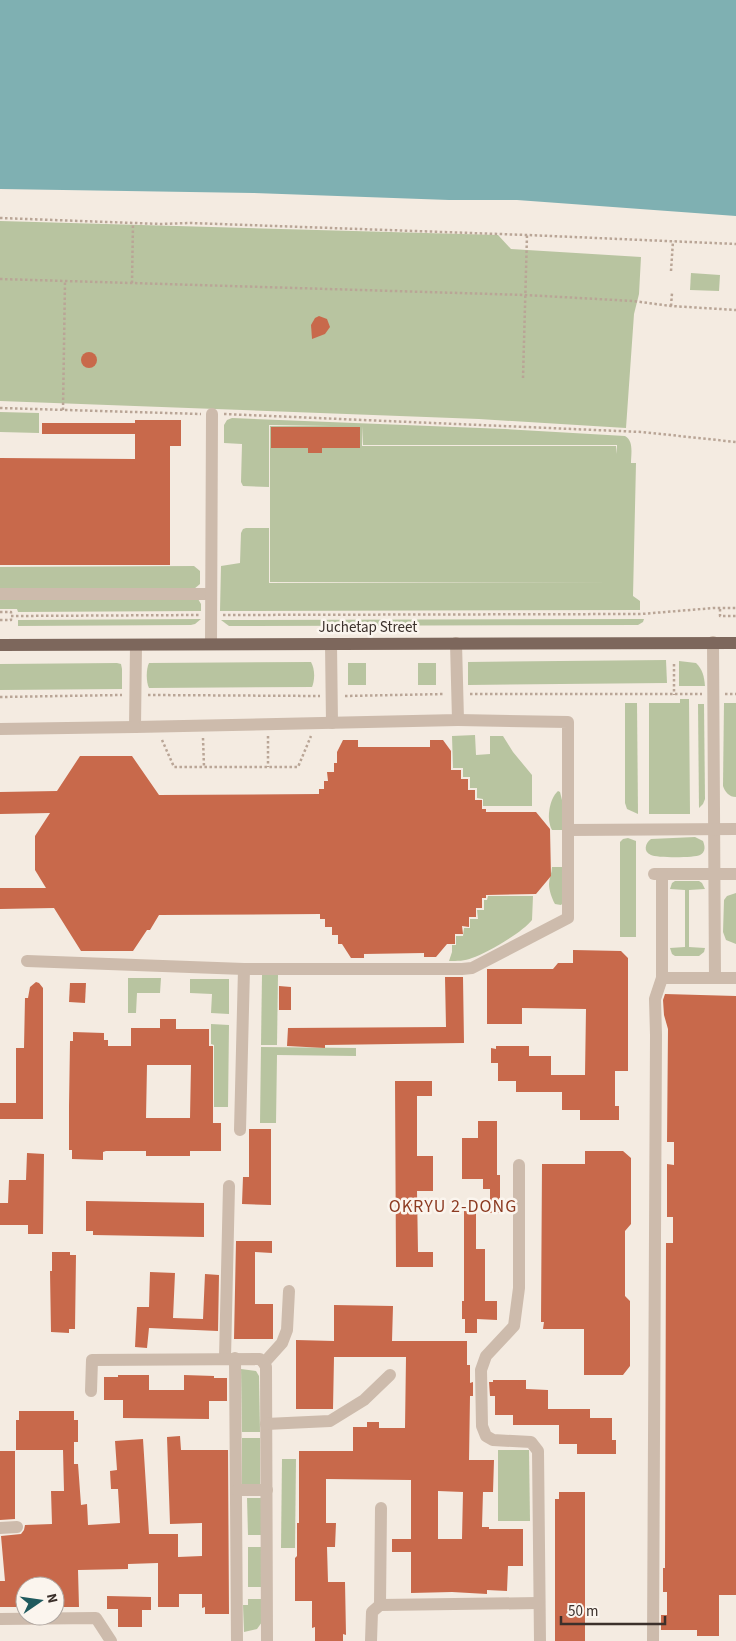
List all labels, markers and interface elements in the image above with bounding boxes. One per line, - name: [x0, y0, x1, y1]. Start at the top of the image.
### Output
- street label: Juchetap Street: [319, 617, 417, 638]
- district label: OKRYU 2-DONG: [389, 1194, 517, 1219]
- north arrow: [15, 1576, 65, 1626]
- text: N: [41, 1592, 62, 1605]
- scale bar: [561, 1594, 665, 1626]
- text: 50 m: [568, 1601, 598, 1622]

